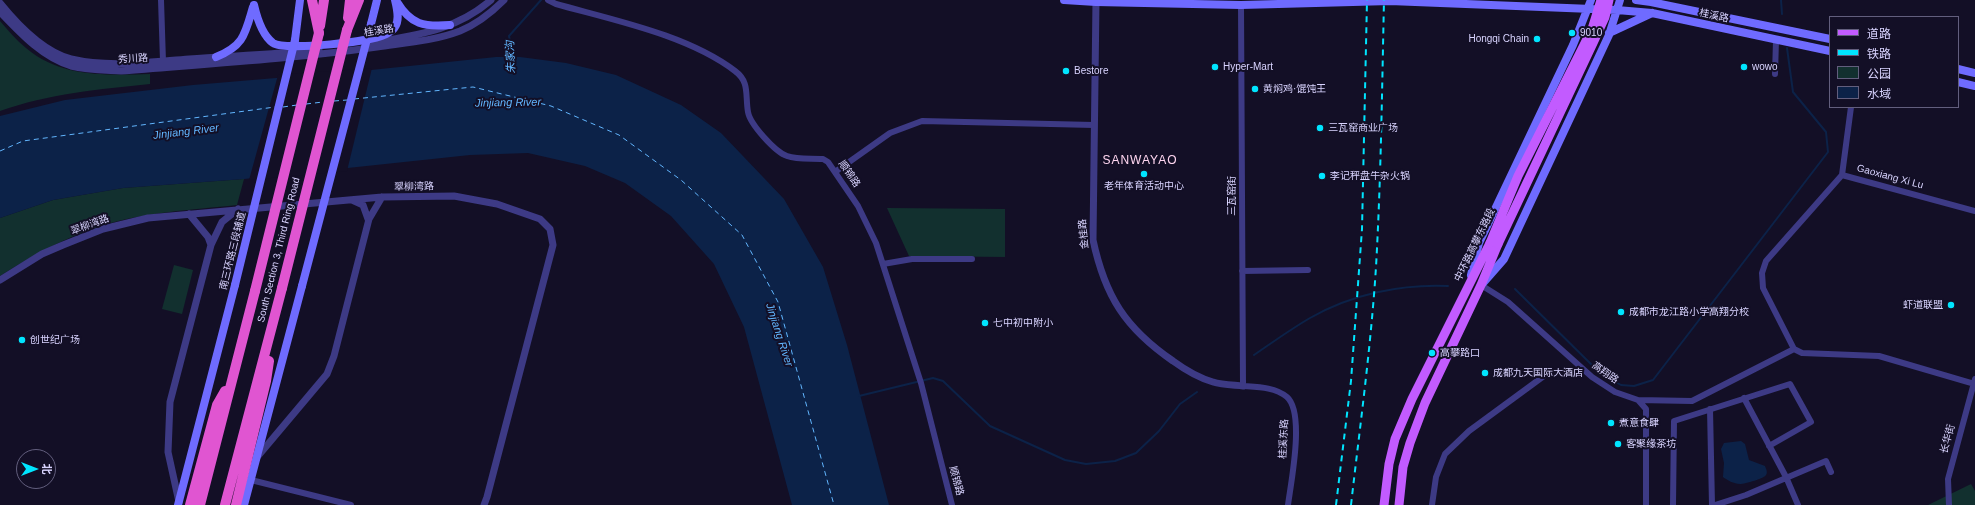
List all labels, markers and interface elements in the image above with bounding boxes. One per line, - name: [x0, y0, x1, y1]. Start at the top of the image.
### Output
- street label: 桂溪路: [1698, 7, 1730, 25]
- legend: [1829, 16, 1959, 108]
- street label: 桂溪路: [363, 23, 395, 39]
- place label: 9010: [1580, 27, 1602, 39]
- text: 道路: [1867, 27, 1891, 41]
- marker: 9010: [1567, 28, 1577, 38]
- place label: Hongqi Chain: [1468, 33, 1529, 45]
- marker: Hongqi Chain: [1532, 34, 1542, 44]
- water label: 朱家沟: [504, 40, 518, 74]
- text: 铁路: [1867, 47, 1891, 61]
- street label: 秀川路: [118, 52, 148, 66]
- place label: Hyper-Mart: [1223, 61, 1273, 73]
- place label: wowo: [1752, 61, 1778, 73]
- marker: Hyper-Mart: [1210, 62, 1220, 72]
- marker: wowo: [1739, 62, 1749, 72]
- place label: Bestore: [1074, 65, 1108, 77]
- marker: Bestore: [1061, 66, 1071, 76]
- text: 公园: [1867, 67, 1891, 81]
- place label: 黄焖鸡·馄饨王: [1263, 83, 1326, 95]
- marker: 黄焖鸡·馄饨王: [1250, 84, 1260, 94]
- text: 水域: [1867, 87, 1891, 101]
- water label: Jinjiang River: [475, 96, 541, 110]
- water label: Jinjiang River: [152, 121, 220, 143]
- place label: 三瓦窑商业广场: [1328, 122, 1398, 134]
- marker: 三瓦窑商业广场: [1315, 123, 1325, 133]
- district label: SANWAYAO: [1102, 154, 1178, 168]
- street label: 顺锦路: [835, 158, 863, 190]
- street label: Gaoxiang Xi Lu: [1855, 162, 1925, 192]
- marker: 老年体育活动中心: [1139, 169, 1149, 179]
- place label: 李记秤盘牛杂火锅: [1330, 170, 1410, 182]
- marker: 李记秤盘牛杂火锅: [1317, 171, 1327, 181]
- street label: South Section 3, Third Ring Road: [255, 176, 303, 324]
- street label: 三瓦窑街: [1226, 176, 1238, 216]
- place label: 老年体育活动中心: [1104, 180, 1184, 192]
- street label: 翠柳湾路: [394, 181, 434, 193]
- street label: 中环路高攀东路段: [1452, 206, 1498, 284]
- street label: 南三环路三段辅道: [218, 211, 248, 291]
- street label: 翠柳湾路: [69, 213, 111, 237]
- street label: 金桂路: [1077, 219, 1091, 249]
- place label: 虾道联盟: [1903, 299, 1943, 311]
- marker: 虾道联盟: [1946, 300, 1956, 310]
- water label: Jinjiang River: [763, 302, 795, 368]
- place label: 成都市龙江路小学高翔分校: [1629, 306, 1749, 318]
- marker: 成都市龙江路小学高翔分校: [1616, 307, 1626, 317]
- place label: 七中初中附小: [993, 317, 1053, 329]
- marker: 七中初中附小: [980, 318, 990, 328]
- place label: 创世纪广场: [30, 334, 80, 346]
- marker: 创世纪广场: [17, 335, 27, 345]
- place label: 高攀路口: [1440, 347, 1480, 359]
- marker: 高攀路口: [1427, 348, 1437, 358]
- street label: 高翔路: [1589, 359, 1621, 387]
- place label: 成都九天国际大酒店: [1493, 367, 1583, 379]
- marker: 成都九天国际大酒店: [1480, 368, 1490, 378]
- place label: 煮意食肆: [1619, 417, 1659, 429]
- marker: 煮意食肆: [1606, 418, 1616, 428]
- street label: 桂溪东路: [1277, 419, 1291, 459]
- street label: 长华街: [1938, 423, 1958, 455]
- place label: 客聚缘茶坊: [1626, 438, 1676, 450]
- marker: 客聚缘茶坊: [1613, 439, 1623, 449]
- north arrow: [16, 449, 56, 489]
- text: 北: [41, 464, 53, 475]
- street label: 顺锦路: [946, 465, 966, 497]

